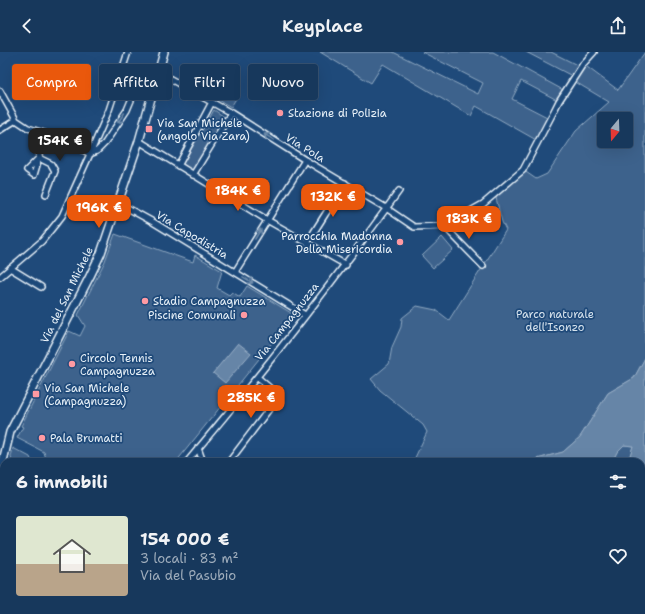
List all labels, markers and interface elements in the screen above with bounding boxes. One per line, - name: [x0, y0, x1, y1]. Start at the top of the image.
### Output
- text: Keyplace: [282, 14, 363, 38]
- icon: back: [16, 15, 38, 37]
- icon: share: [607, 15, 629, 37]
- chip: Compra: [12, 64, 91, 100]
- chip: Affitta: [99, 64, 172, 100]
- chip: Filtri: [180, 64, 240, 100]
- chip: Nuovo: [248, 64, 318, 100]
- place label: Stazione di Polizia: [288, 106, 387, 121]
- marker: Stazione di Polizia: [275, 108, 285, 118]
- north arrow: [597, 112, 633, 148]
- map controls: [597, 112, 633, 148]
- one-way arrow: [117, 113, 125, 124]
- place label: Via San Michele (angolo Via Zara): [157, 116, 250, 144]
- marker: Via San Michele (angolo Via Zara): [144, 124, 154, 134]
- pin: 154K €: [27, 128, 93, 162]
- street label: Via Pola: [282, 130, 328, 166]
- text: 154K €: [37, 132, 83, 149]
- one-way arrow: [263, 133, 275, 141]
- pin: 184K €: [205, 178, 271, 212]
- text: 184K €: [215, 182, 261, 199]
- pin: 132K €: [300, 184, 366, 218]
- text: 132K €: [310, 188, 356, 205]
- pin: 196K €: [66, 195, 132, 229]
- text: 196K €: [76, 199, 122, 216]
- pin: 183K €: [436, 206, 502, 240]
- street label: Via Capodistria: [153, 208, 231, 263]
- text: 183K €: [446, 210, 492, 227]
- one-way arrow: [255, 228, 263, 240]
- place label: Parrocchia Madonna Della Misericordia: [281, 229, 392, 257]
- marker: Parrocchia Madonna Della Misericordia: [395, 237, 405, 247]
- street label: Via del San Michele: [37, 244, 97, 346]
- one-way arrow: [242, 276, 253, 284]
- street label: Via Campagnuzza: [252, 280, 322, 364]
- place label: Stadio Campagnuzza: [153, 294, 265, 309]
- marker: Stadio Campagnuzza: [140, 296, 150, 306]
- park label: Parco naturale dell'Isonzo: [516, 307, 594, 335]
- place label: Piscine Comunali: [148, 308, 236, 323]
- marker: Piscine Comunali: [239, 310, 249, 320]
- place label: Circolo Tennis Campagnuzza: [80, 351, 155, 379]
- marker: Circolo Tennis Campagnuzza: [67, 359, 77, 369]
- place label: Via San Michele (Campagnuzza): [44, 381, 129, 409]
- pin: 285K €: [218, 385, 284, 419]
- marker: Via San Michele (Campagnuzza): [31, 389, 41, 399]
- text: 285K €: [227, 389, 275, 406]
- place label: Pala Brumatti: [50, 431, 123, 446]
- marker: Pala Brumatti: [37, 433, 47, 443]
- text: 6 immobili: [16, 471, 108, 493]
- icon: filters: [607, 471, 629, 493]
- text: 154 000 €: [140, 528, 229, 550]
- icon: home: [48, 532, 96, 580]
- icon: heart: [607, 545, 629, 567]
- text: 3 locali · 83 m²: [140, 550, 239, 567]
- text: Via del Pasubio: [140, 567, 236, 584]

